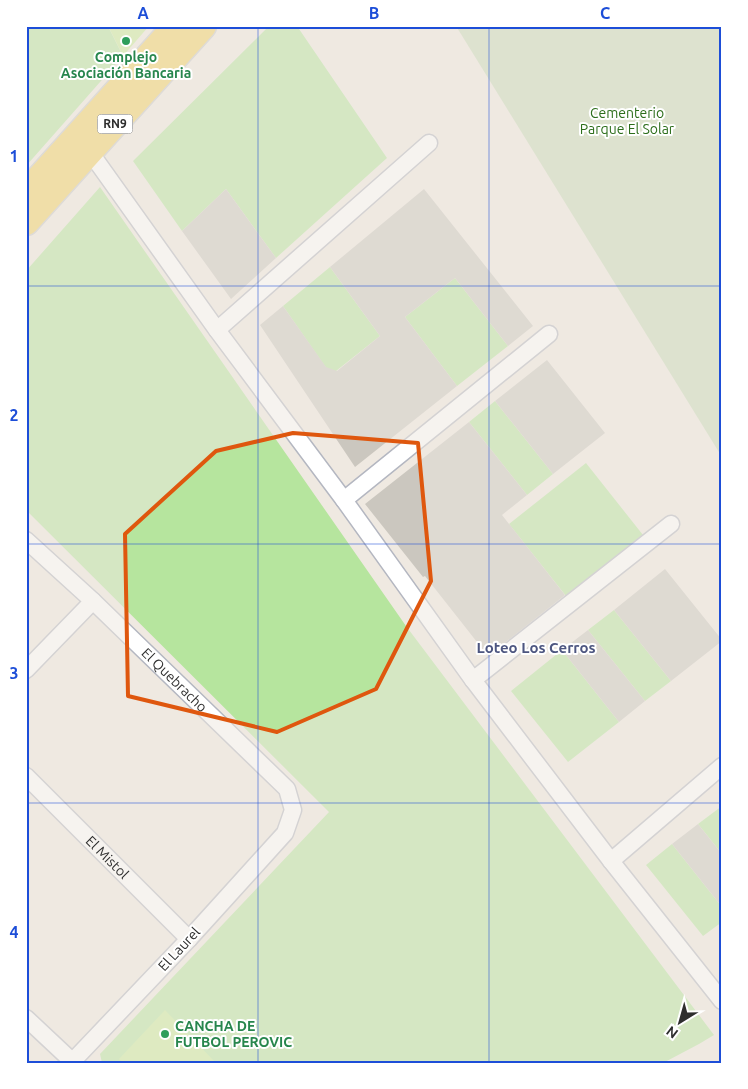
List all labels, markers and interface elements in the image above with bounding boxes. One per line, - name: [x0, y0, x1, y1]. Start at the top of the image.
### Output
- text: A: [137, 4, 149, 22]
- text: B: [369, 4, 379, 22]
- text: C: [600, 4, 610, 22]
- marker: Complejo Asociación Bancaria: [120, 35, 132, 47]
- place label: Complejo Asociación Bancaria: [61, 49, 191, 81]
- park label: Cementerio Parque El Solar: [580, 105, 675, 137]
- road number: RN9: [98, 115, 132, 134]
- text: 1: [9, 147, 19, 165]
- text: 2: [9, 406, 19, 424]
- district label: Loteo Los Cerros: [476, 639, 596, 656]
- street label: El Quebracho: [138, 645, 210, 715]
- text: 3: [9, 664, 19, 682]
- street label: El Mistol: [83, 833, 132, 882]
- text: 4: [9, 923, 19, 941]
- street label: El Laurel: [155, 924, 203, 974]
- north arrow: [656, 996, 706, 1046]
- place label: CANCHA DE FUTBOL PEROVIC: [175, 1018, 292, 1050]
- text: N: [663, 1023, 681, 1042]
- marker: CANCHA DE FUTBOL PEROVIC: [159, 1028, 171, 1040]

